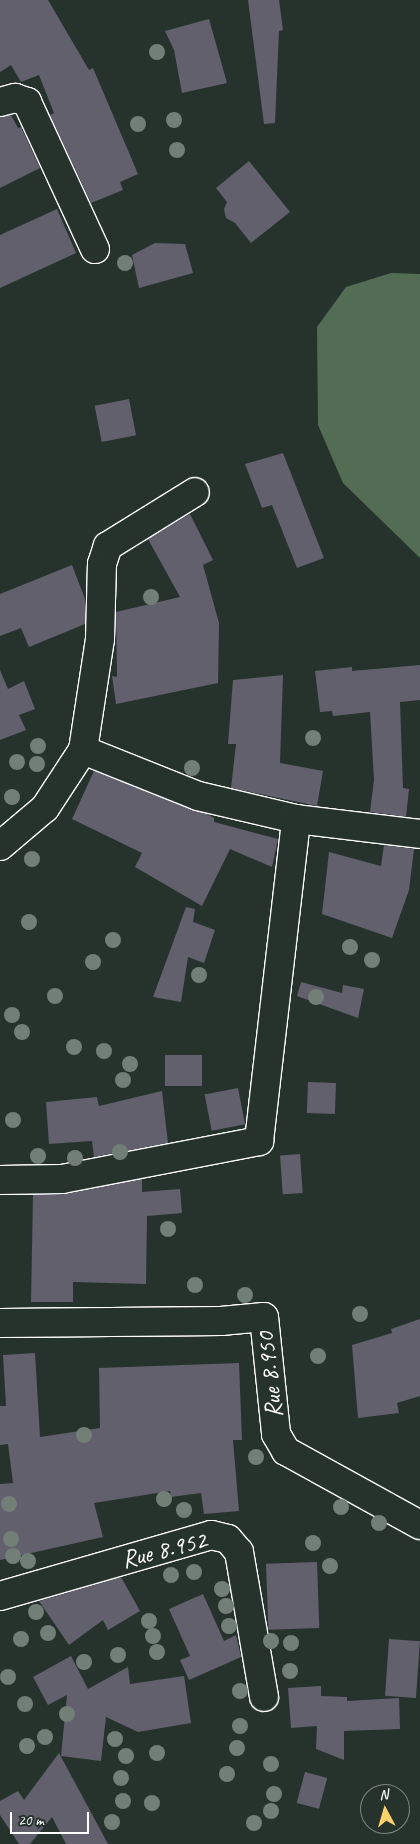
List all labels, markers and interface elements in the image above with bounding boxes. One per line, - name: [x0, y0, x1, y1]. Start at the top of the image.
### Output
- street label: Rue 8.950: [251, 1331, 289, 1419]
- street label: Rue 8.952: [119, 1525, 209, 1575]
- north arrow: [360, 1784, 410, 1834]
- text: N: [378, 1786, 389, 1803]
- scale bar: [12, 1802, 91, 1834]
- text: 20 m: [18, 1811, 44, 1830]

